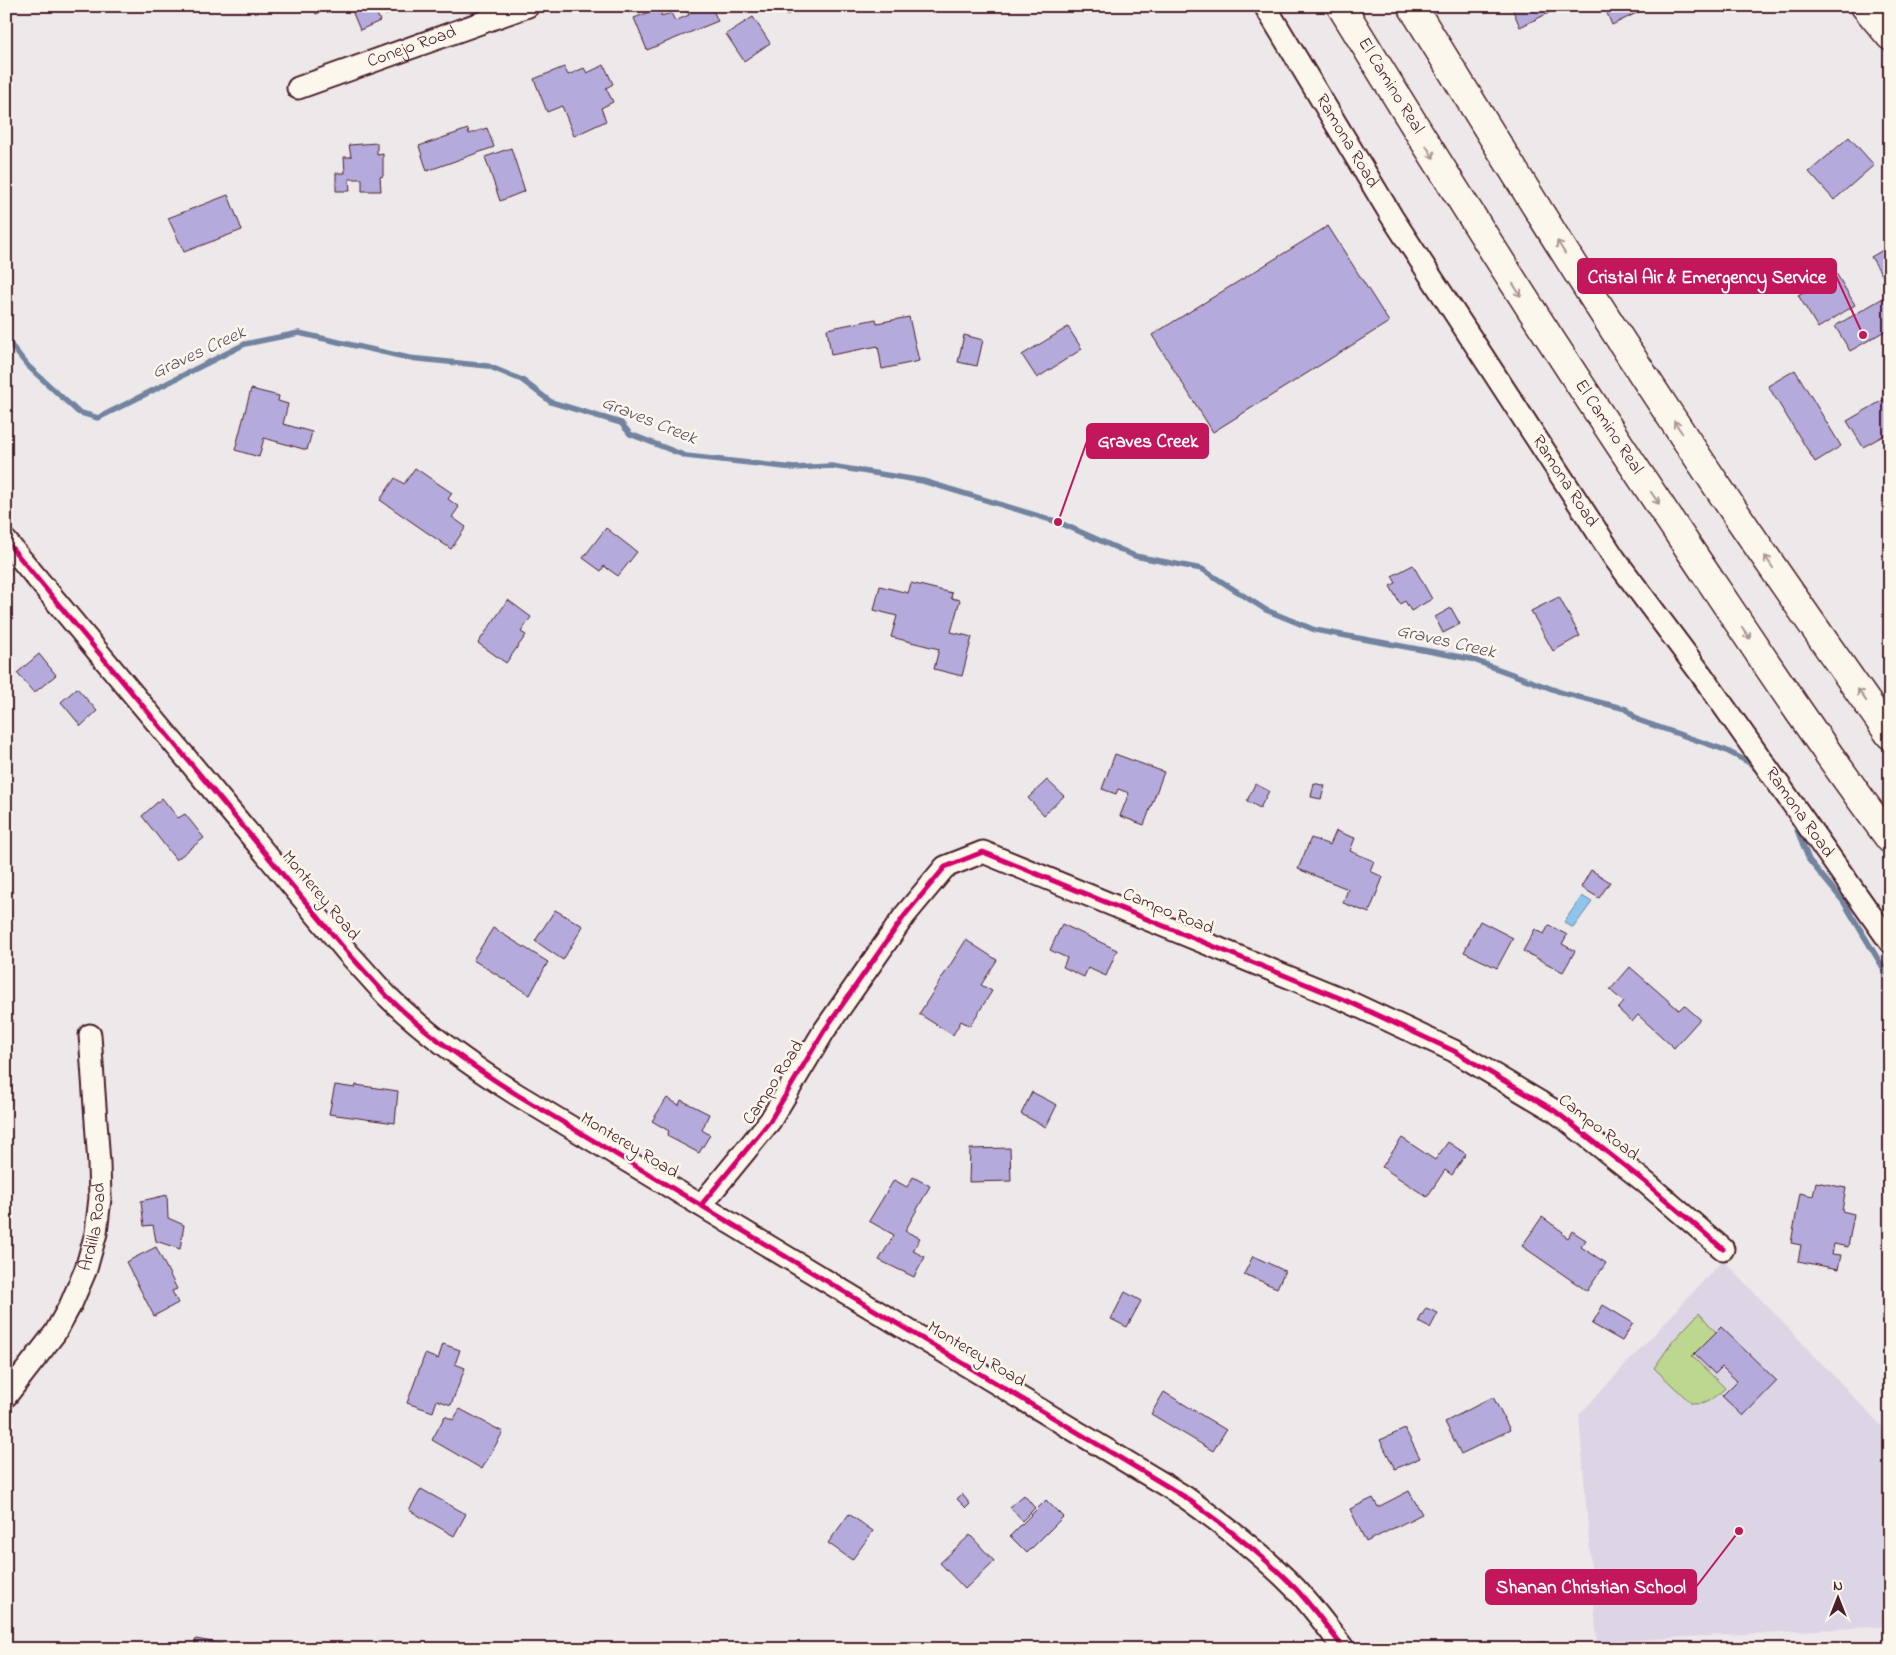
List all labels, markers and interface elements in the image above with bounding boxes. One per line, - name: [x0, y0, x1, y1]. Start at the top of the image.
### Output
- street label: Conejo Road: [364, 20, 460, 75]
- street label: El Camino Real: [1351, 33, 1430, 139]
- street label: Ramona Road: [1308, 90, 1385, 193]
- one-way arrow: [1426, 145, 1436, 159]
- one-way arrow: [1556, 240, 1566, 254]
- callout: Cristal Air & Emergency Service: [1578, 259, 1836, 293]
- text: Cristal Air & Emergency Service: [1588, 265, 1827, 294]
- one-way arrow: [1512, 282, 1522, 296]
- water label: Graves Creek: [148, 319, 251, 386]
- street label: El Camino Real: [1567, 375, 1649, 480]
- water label: Graves Creek: [597, 390, 701, 453]
- one-way arrow: [1672, 420, 1683, 434]
- callout: Graves Creek: [1087, 424, 1208, 458]
- text: Graves Creek: [1098, 429, 1199, 456]
- street label: Ramona Road: [1525, 430, 1604, 533]
- one-way arrow: [1650, 491, 1660, 505]
- one-way arrow: [1764, 555, 1774, 569]
- water label: Graves Creek: [1394, 618, 1499, 667]
- one-way arrow: [1741, 626, 1751, 640]
- one-way arrow: [1857, 688, 1867, 702]
- street label: Ramona Road: [1758, 762, 1840, 863]
- street label: Monterey Road: [275, 845, 365, 947]
- street label: Campo Road: [1118, 882, 1218, 942]
- street label: Campo Road: [737, 1036, 811, 1130]
- street label: Campo Road: [1552, 1088, 1644, 1168]
- street label: Monterey Road: [575, 1106, 683, 1186]
- street label: Ardilla Road: [73, 1182, 113, 1274]
- street label: Monterey Road: [922, 1315, 1030, 1395]
- callout: Shanan Christian School: [1486, 1570, 1696, 1604]
- north arrow: [1814, 1572, 1864, 1622]
- text: Shanan Christian School: [1496, 1575, 1686, 1602]
- text: N: [1833, 1576, 1843, 1597]

